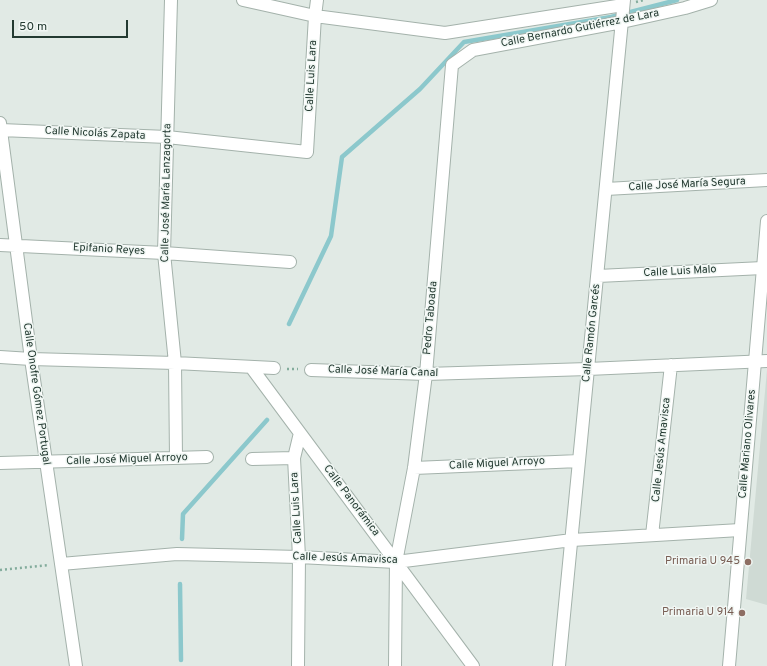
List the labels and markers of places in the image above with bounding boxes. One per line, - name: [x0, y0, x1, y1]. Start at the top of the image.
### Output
- place label: Primaria U 945: [665, 555, 740, 569]
- marker: Primaria U 945: [743, 557, 753, 567]
- place label: Primaria U 914: [662, 606, 734, 620]
- marker: Primaria U 914: [737, 608, 747, 618]

